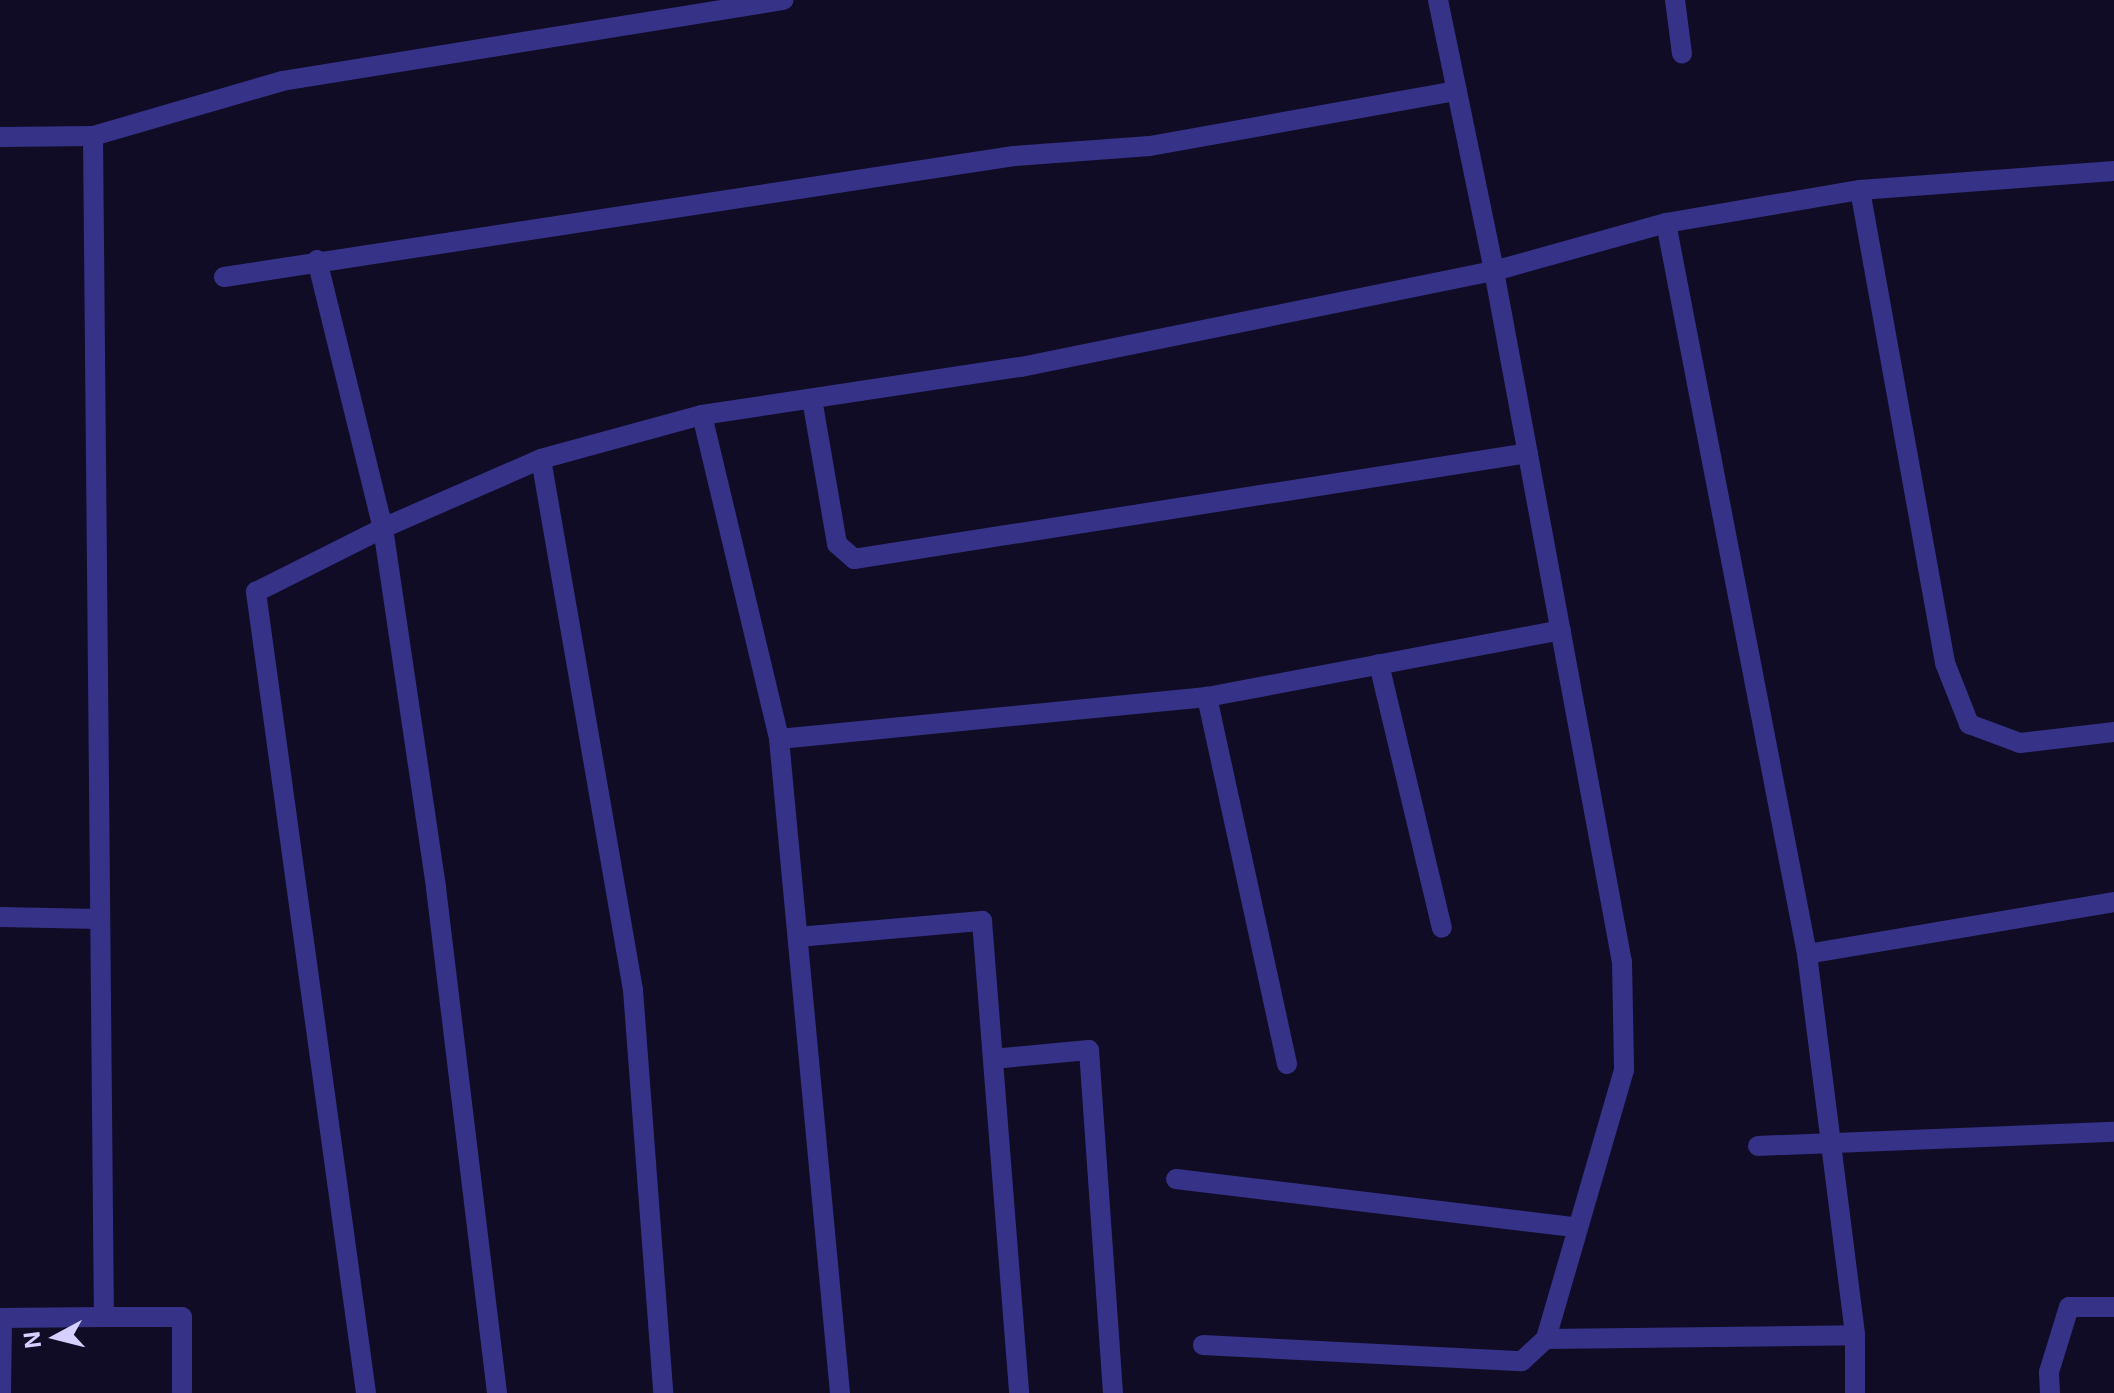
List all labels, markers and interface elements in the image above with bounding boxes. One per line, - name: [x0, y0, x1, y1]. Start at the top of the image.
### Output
- north arrow: [16, 1297, 96, 1377]
- text: N: [18, 1330, 46, 1350]

